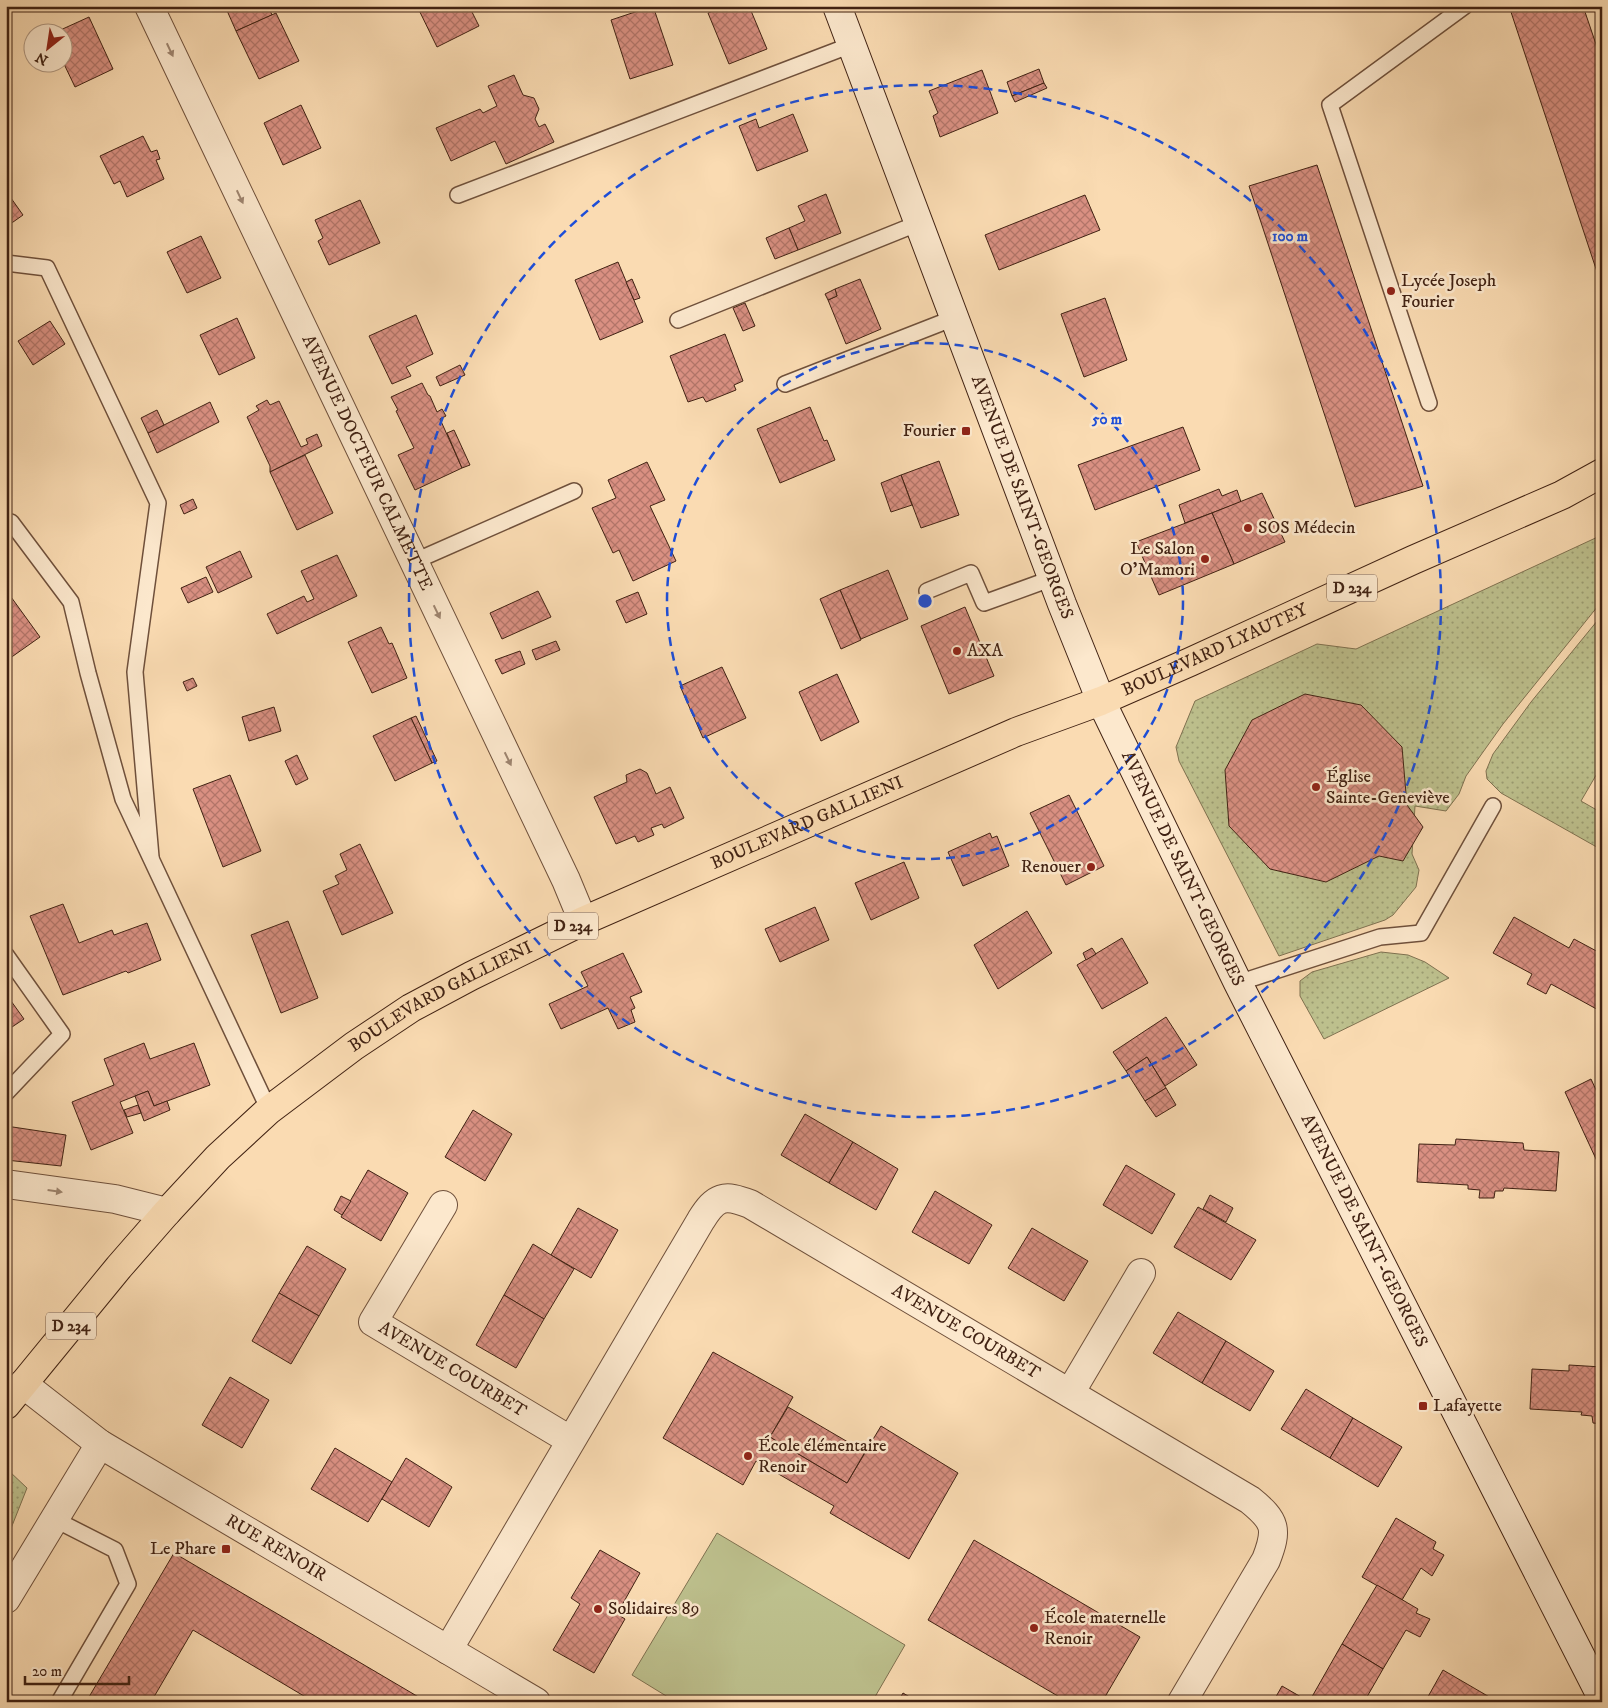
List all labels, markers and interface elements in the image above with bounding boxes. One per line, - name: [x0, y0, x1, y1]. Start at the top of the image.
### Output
- north arrow: [22, 22, 72, 72]
- one-way arrow: [166, 43, 174, 57]
- text: N: [32, 47, 51, 69]
- one-way arrow: [236, 190, 244, 204]
- text: 100 m: [1272, 227, 1309, 246]
- place label: Lycée Joseph Fourier: [1401, 270, 1497, 313]
- marker: Lycée Joseph Fourier: [1385, 285, 1397, 297]
- street label: AVENUE DOCTEUR CALMETTE: [297, 331, 437, 594]
- street label: AVENUE DE SAINT-GEORGES: [966, 372, 1078, 622]
- text: 50 m: [1091, 410, 1123, 429]
- place label: Fourier: [903, 420, 956, 442]
- marker: Fourier: [960, 425, 972, 437]
- place label: SOS Médecin: [1258, 517, 1356, 539]
- marker: SOS Médecin: [1242, 522, 1254, 534]
- place label: Le Salon O'Mamori: [1120, 538, 1196, 581]
- marker: Le Salon O'Mamori: [1199, 553, 1211, 565]
- road number: D 234: [1327, 574, 1377, 602]
- centre of rings: [916, 592, 934, 610]
- street label: BOULEVARD LYAUTEY: [1119, 598, 1312, 701]
- one-way arrow: [433, 605, 442, 620]
- place label: AXA: [967, 640, 1004, 662]
- marker: AXA: [951, 645, 963, 657]
- street label: AVENUE DE SAINT-GEORGES: [1116, 748, 1249, 990]
- one-way arrow: [504, 752, 512, 766]
- place label: Église Sainte-Geneviève: [1326, 766, 1450, 809]
- street label: BOULEVARD GALLIENI: [708, 772, 907, 875]
- marker: Église Sainte-Geneviève: [1310, 781, 1322, 793]
- place label: Renouer: [1021, 856, 1081, 878]
- marker: Renouer: [1085, 861, 1097, 873]
- road number: D 234: [548, 912, 598, 939]
- street label: BOULEVARD GALLIENI: [345, 937, 536, 1057]
- street label: AVENUE DE SAINT-GEORGES: [1296, 1110, 1433, 1351]
- one-way arrow: [47, 1187, 63, 1195]
- street label: AVENUE COURBET: [888, 1279, 1044, 1384]
- road number: D 234: [46, 1312, 96, 1340]
- street label: AVENUE COURBET: [374, 1317, 531, 1423]
- place label: Lafayette: [1433, 1395, 1502, 1417]
- marker: Lafayette: [1417, 1400, 1429, 1412]
- place label: École élémentaire Renoir: [758, 1435, 887, 1478]
- marker: École élémentaire Renoir: [742, 1450, 754, 1462]
- street label: RUE RENOIR: [221, 1510, 330, 1586]
- place label: Le Phare: [150, 1538, 216, 1560]
- marker: Le Phare: [220, 1543, 232, 1555]
- place label: Solidaires 89: [608, 1598, 699, 1620]
- marker: Solidaires 89: [592, 1603, 604, 1615]
- place label: École maternelle Renoir: [1044, 1607, 1166, 1650]
- marker: École maternelle Renoir: [1028, 1622, 1040, 1634]
- scale bar: [25, 1653, 129, 1685]
- text: 20 m: [32, 1662, 62, 1681]

